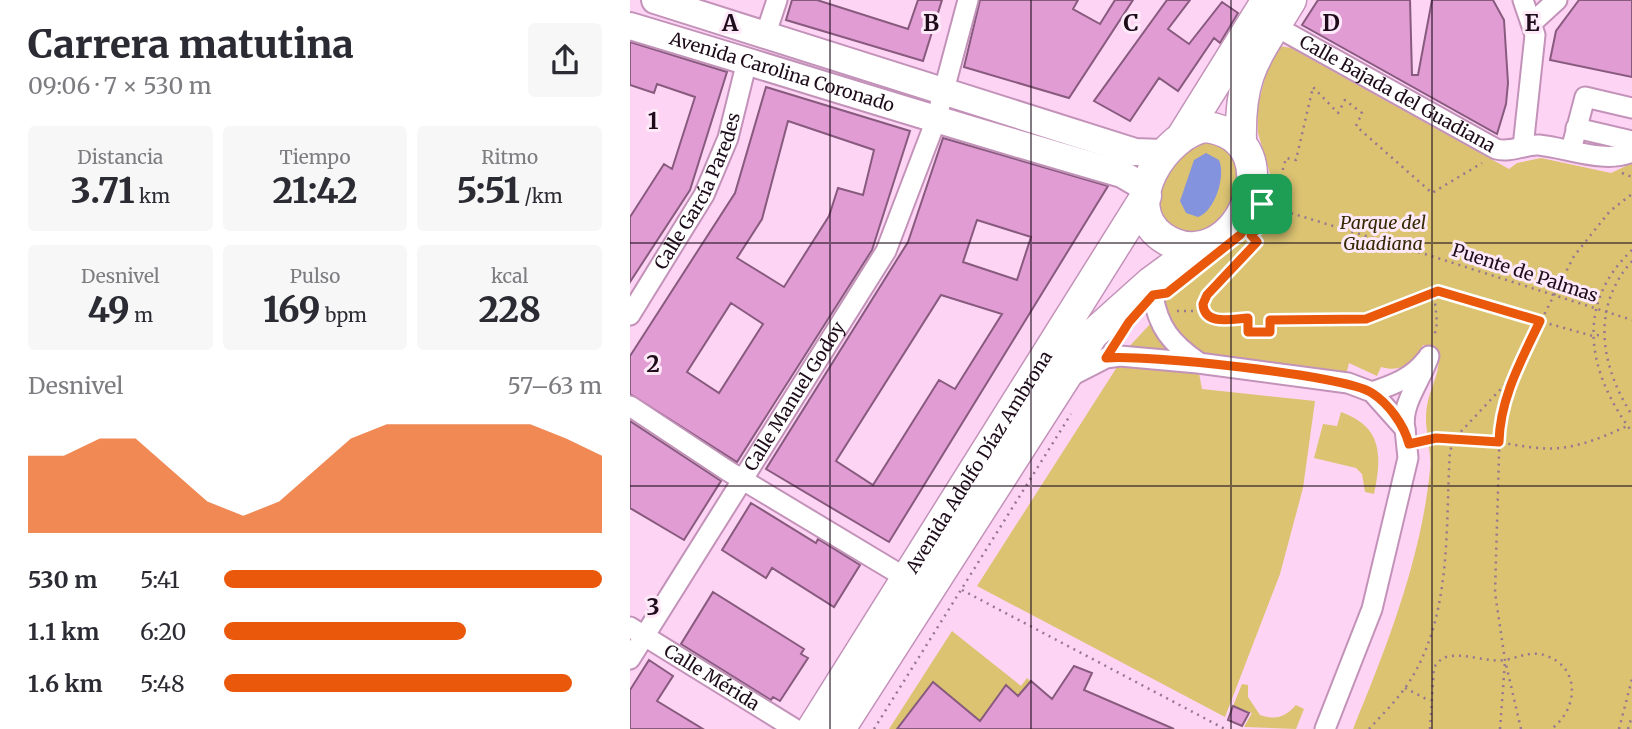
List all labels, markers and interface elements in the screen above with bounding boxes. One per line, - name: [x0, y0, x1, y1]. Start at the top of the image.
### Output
- text: A: [721, 8, 739, 37]
- text: B: [923, 8, 939, 37]
- text: C: [1123, 8, 1139, 37]
- text: D: [1322, 8, 1340, 37]
- text: E: [1524, 8, 1540, 37]
- text: Carrera matutina: [28, 21, 354, 68]
- button: share: [528, 23, 602, 97]
- street label: Avenida Carolina Coronado: [666, 26, 897, 117]
- street label: Calle Bajada del Guadiana: [1295, 30, 1500, 158]
- text: 09:06 · 7 × 530 m: [28, 71, 212, 100]
- text: 1: [648, 106, 659, 135]
- street label: Calle García Paredes: [649, 110, 745, 274]
- text: Distancia: [77, 145, 163, 169]
- text: Tiempo: [279, 145, 351, 169]
- text: Ritmo: [481, 145, 538, 169]
- text: 3.71: [71, 169, 135, 213]
- text: 21:42: [272, 169, 358, 213]
- text: 5:51: [457, 169, 520, 213]
- pin: [1232, 174, 1292, 234]
- text: km: [135, 184, 170, 208]
- text: /km: [520, 184, 563, 208]
- icon: arrive: [1243, 185, 1281, 223]
- park label: Parque del Guadiana: [1340, 211, 1426, 255]
- street label: Puente de Palmas: [1449, 238, 1601, 307]
- text: Desnivel: [81, 264, 160, 288]
- text: Pulso: [290, 264, 340, 288]
- text: kcal: [491, 264, 528, 288]
- text: 49: [88, 288, 130, 332]
- text: 169: [263, 288, 321, 332]
- text: 228: [478, 288, 541, 332]
- text: m: [130, 303, 153, 327]
- text: bpm: [321, 303, 367, 327]
- street label: Calle Manuel Godoy: [739, 317, 850, 475]
- street label: Avenida Adolfo Díaz Ambrona: [900, 346, 1057, 578]
- text: 2: [646, 349, 660, 378]
- text: Desnivel: [28, 371, 123, 400]
- text: 57–63 m: [508, 371, 602, 400]
- text: 530 m: [28, 565, 97, 594]
- text: 5:41: [140, 565, 180, 594]
- text: 3: [646, 592, 660, 621]
- text: 1.1 km: [28, 617, 99, 646]
- text: 6:20: [140, 617, 186, 646]
- street label: Calle Mérida: [660, 639, 764, 715]
- text: 1.6 km: [28, 669, 103, 698]
- text: 5:48: [140, 669, 185, 698]

